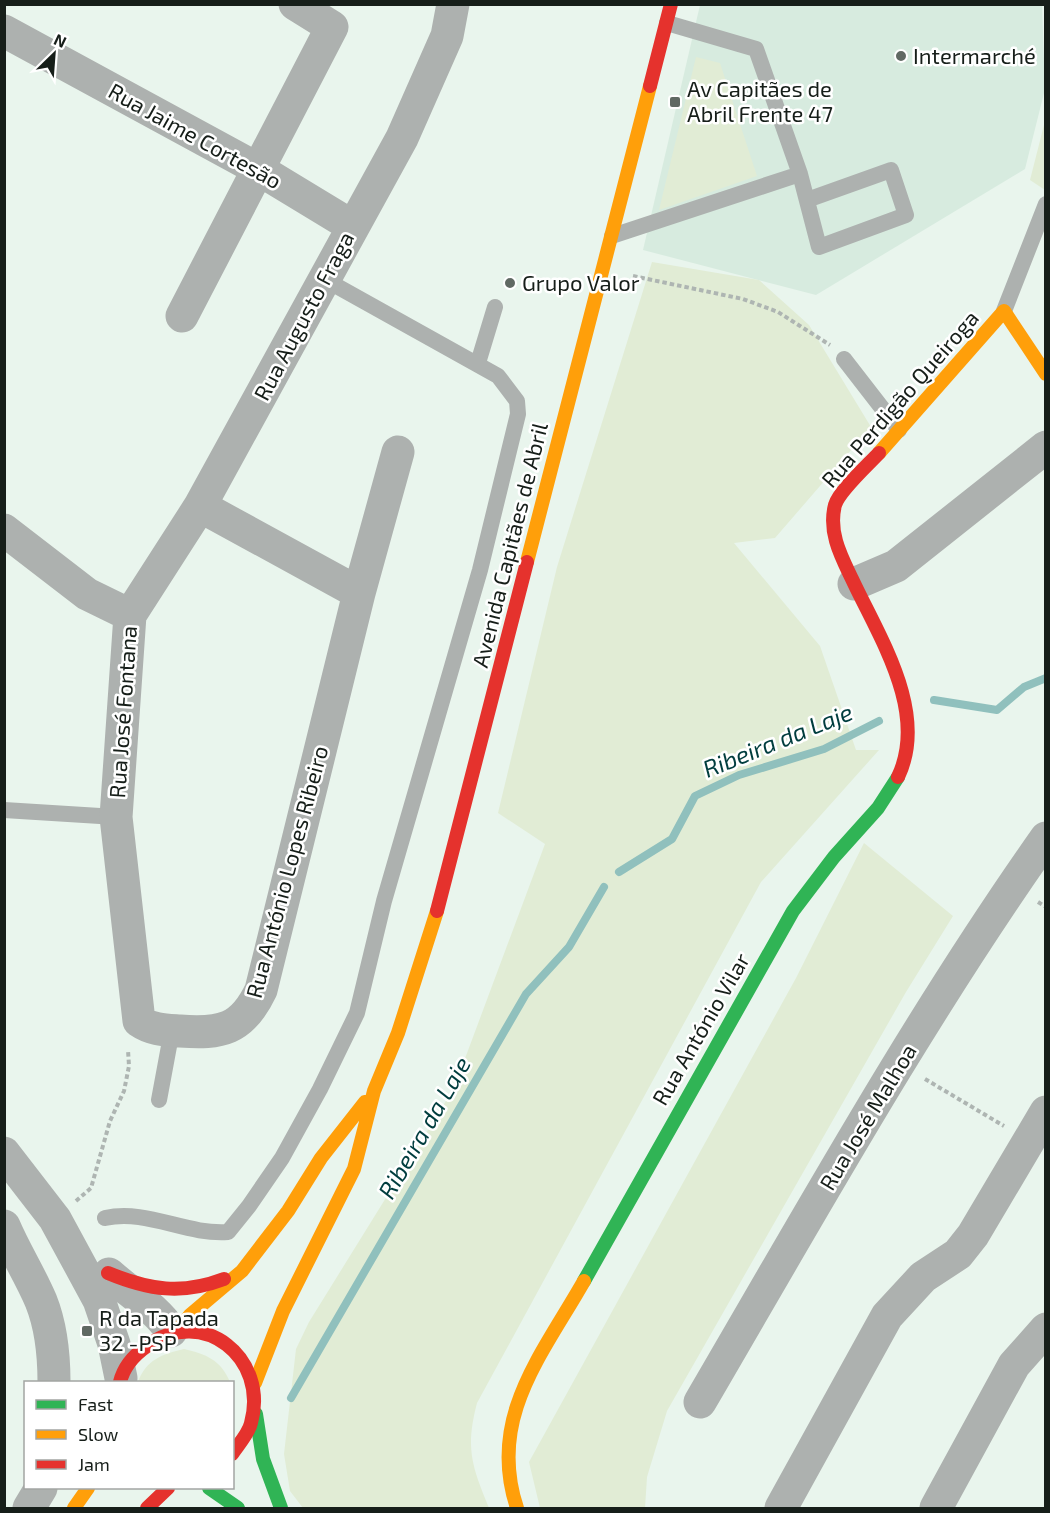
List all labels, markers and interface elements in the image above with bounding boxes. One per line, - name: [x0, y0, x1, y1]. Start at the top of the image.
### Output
- north arrow: [24, 24, 84, 84]
- text: N: [51, 29, 70, 51]
- place label: Intermarché: [913, 42, 1036, 68]
- marker: Intermarché: [894, 49, 908, 63]
- place label: Av Capitães de Abril Frente 47: [687, 75, 833, 126]
- street label: Rua Jaime Cortesão: [105, 77, 286, 193]
- marker: Av Capitães de Abril Frente 47: [668, 95, 682, 109]
- street label: Rua Augusto Fraga: [248, 227, 359, 404]
- place label: Grupo Valor: [522, 269, 640, 295]
- marker: Grupo Valor: [503, 276, 517, 290]
- street label: Rua Perdigão Queiroga: [815, 305, 984, 493]
- street label: Avenida Capitães de Abril: [466, 419, 552, 670]
- street label: Rua José Fontana: [103, 625, 141, 799]
- water label: Ribeira da Laje: [698, 696, 857, 783]
- street label: Rua António Lopes Ribeiro: [240, 743, 332, 1001]
- street label: Rua António Vilar: [646, 948, 754, 1109]
- street label: Rua José Malhoa: [813, 1039, 921, 1194]
- water label: Ribeira da Laje: [371, 1051, 476, 1203]
- place label: R da Tapada 32 -PSP: [99, 1304, 219, 1355]
- marker: R da Tapada 32 -PSP: [80, 1324, 94, 1338]
- legend: [24, 1381, 234, 1489]
- text: Fast: [78, 1393, 113, 1415]
- text: Slow: [78, 1423, 119, 1445]
- text: Jam: [78, 1453, 110, 1475]

